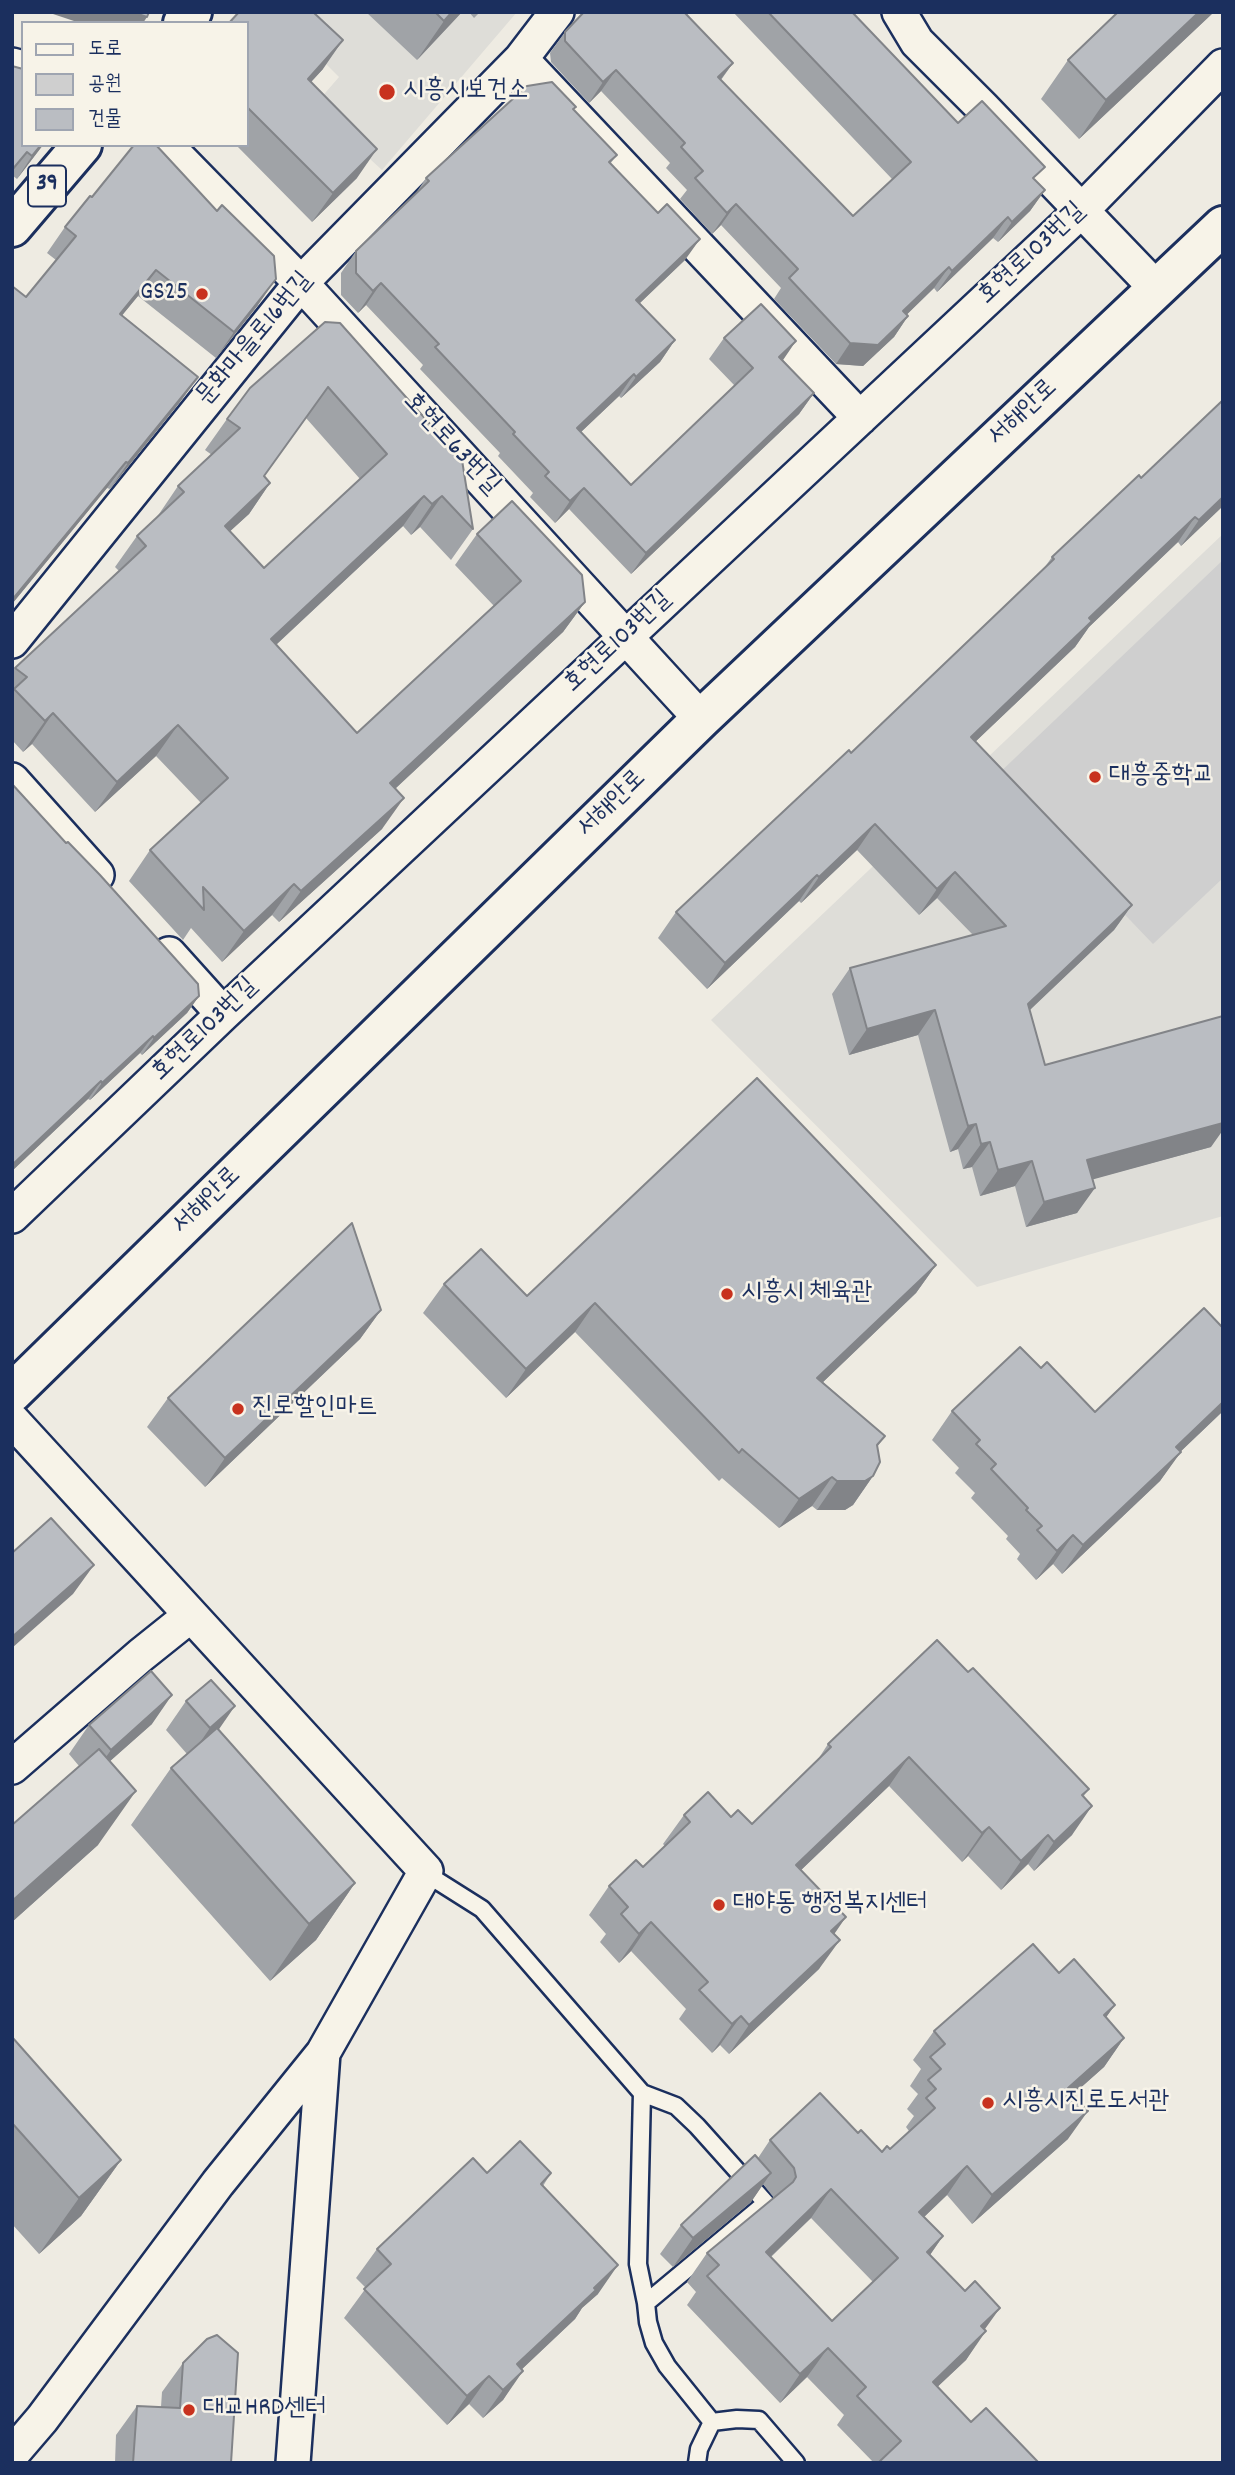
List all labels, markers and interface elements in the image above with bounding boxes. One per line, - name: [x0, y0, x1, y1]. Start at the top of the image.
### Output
- legend: [21, 21, 248, 147]
- text: 도로: [88, 35, 122, 65]
- text: 공원: [88, 70, 122, 100]
- place label: 시흥시보건소: [403, 76, 529, 108]
- marker: 시흥시보건소: [377, 82, 397, 102]
- text: 건물: [88, 105, 122, 135]
- road number: 39: [28, 166, 66, 206]
- street label: 호현로103번길: [973, 197, 1093, 313]
- street label: 문화마을로16번길: [191, 267, 321, 413]
- place label: GS25: [140, 278, 188, 310]
- marker: GS25: [194, 286, 210, 302]
- street label: 서해안로: [983, 374, 1065, 454]
- street label: 호현로63번길: [395, 387, 505, 503]
- street label: 호현로103번길: [559, 585, 679, 701]
- place label: 대흥중학교: [1109, 761, 1214, 793]
- street label: 서해안로: [572, 765, 654, 845]
- marker: 대흥중학교: [1087, 769, 1103, 785]
- street label: 호현로103번길: [146, 973, 266, 1089]
- street label: 서해안로: [167, 1162, 249, 1242]
- place label: 시흥시 체육관: [741, 1278, 872, 1310]
- marker: 시흥시 체육관: [719, 1286, 735, 1302]
- place label: 진로할인마트: [252, 1393, 378, 1425]
- marker: 진로할인마트: [230, 1401, 246, 1417]
- place label: 대야동 행정복지센터: [733, 1889, 927, 1921]
- marker: 대야동 행정복지센터: [711, 1897, 727, 1913]
- place label: 시흥시진로도서관: [1002, 2087, 1169, 2119]
- marker: 시흥시진로도서관: [980, 2095, 996, 2111]
- place label: 대교HRD센터: [203, 2394, 326, 2426]
- marker: 대교HRD센터: [181, 2402, 197, 2418]

